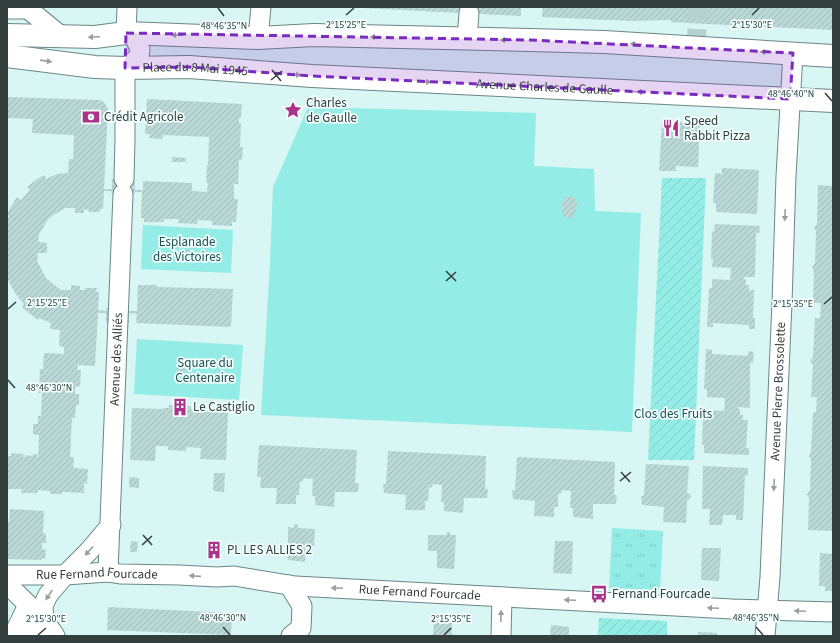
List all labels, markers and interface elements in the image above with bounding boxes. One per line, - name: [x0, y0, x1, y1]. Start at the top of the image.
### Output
- text: 2°15'25"E: [326, 18, 366, 32]
- text: 2°15'30"E: [732, 18, 772, 32]
- text: 48°46'35"N: [201, 19, 247, 33]
- one-way arrow: [170, 32, 183, 38]
- one-way arrow: [370, 33, 382, 40]
- one-way arrow: [87, 34, 100, 40]
- one-way arrow: [499, 37, 512, 43]
- one-way arrow: [630, 41, 642, 48]
- one-way arrow: [760, 48, 772, 55]
- one-way arrow: [40, 58, 52, 64]
- street label: Place du 8 Mai 1945: [142, 58, 249, 80]
- one-way arrow: [289, 72, 301, 79]
- street label: Avenue Charles de Gaulle: [476, 75, 614, 99]
- one-way arrow: [419, 78, 431, 85]
- text: 48°46'40"N: [768, 87, 814, 101]
- one-way arrow: [633, 89, 646, 95]
- place label: Charles de Gaulle: [306, 94, 357, 127]
- place icon: Charles de Gaulle: [283, 100, 303, 120]
- bank icon: Crédit Agricole: [81, 107, 101, 127]
- place label: Crédit Agricole: [104, 108, 183, 126]
- place label: Speed Rabbit Pizza: [684, 112, 750, 145]
- restaurant icon: Speed Rabbit Pizza: [661, 118, 681, 138]
- one-way arrow: [782, 209, 788, 222]
- park label: Esplanade des Victoires: [153, 233, 222, 266]
- text: 2°15'25"E: [27, 296, 67, 310]
- text: 2°15'35"E: [773, 297, 813, 311]
- street label: Avenue des Alliés: [106, 312, 127, 406]
- street label: Avenue Pierre Brossolette: [766, 321, 790, 461]
- park label: Square du Centenaire: [175, 354, 235, 387]
- text: 48°46'30"N: [26, 381, 72, 395]
- building icon: Le Castiglio: [170, 397, 190, 417]
- place label: Le Castiglio: [193, 398, 255, 416]
- park label: Clos des Fruits: [634, 405, 713, 423]
- one-way arrow: [771, 479, 777, 492]
- building icon: PL LES ALLIES 2: [204, 540, 224, 560]
- place label: PL LES ALLIES 2: [227, 541, 312, 559]
- one-way arrow: [84, 546, 94, 556]
- street label: Rue Fernand Fourcade: [36, 563, 158, 584]
- one-way arrow: [189, 572, 201, 579]
- street label: Rue Fernand Fourcade: [358, 580, 481, 605]
- bus stop icon: Fernand Fourcade: [589, 584, 609, 604]
- one-way arrow: [331, 585, 343, 592]
- place label: Fernand Fourcade: [612, 585, 711, 603]
- one-way arrow: [45, 590, 53, 601]
- one-way arrow: [564, 597, 576, 604]
- one-way arrow: [707, 604, 719, 611]
- one-way arrow: [793, 608, 806, 614]
- one-way arrow: [498, 610, 505, 622]
- text: 48°46'30"N: [200, 611, 246, 625]
- text: 48°46'35"N: [733, 611, 779, 625]
- text: 2°15'30"E: [26, 612, 66, 626]
- text: 2°15'35"E: [431, 612, 471, 626]

